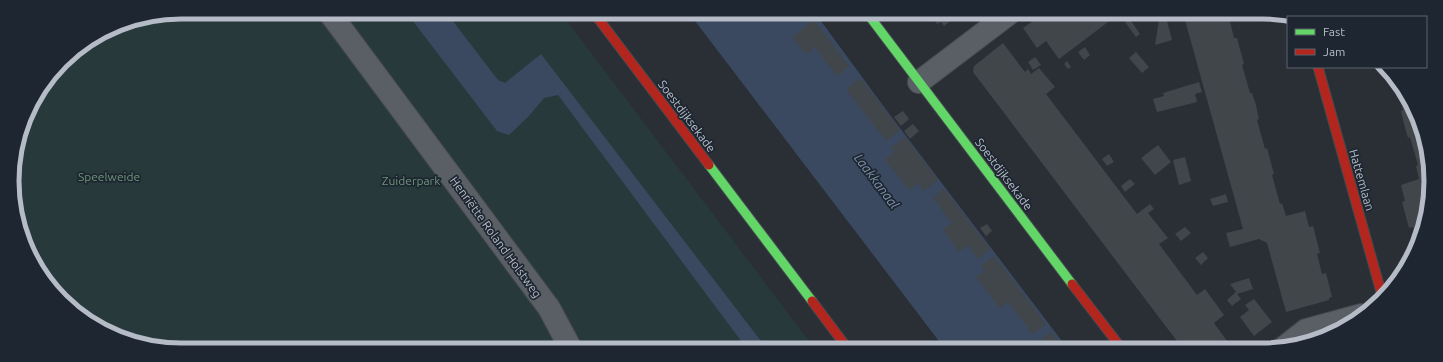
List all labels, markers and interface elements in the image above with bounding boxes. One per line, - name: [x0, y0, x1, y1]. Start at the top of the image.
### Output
- legend: [1287, 16, 1427, 68]
- text: Fast: [1323, 25, 1345, 38]
- text: Jam: [1323, 45, 1345, 58]
- street label: Soestdijksekade: [656, 78, 718, 154]
- street label: Soestdijksekade: [973, 136, 1035, 212]
- street label: Hattemlaan: [1347, 148, 1377, 212]
- water label: Laakkanaal: [852, 151, 902, 211]
- park label: Speelweide: [78, 170, 140, 183]
- park label: Zuiderpark: [382, 174, 440, 187]
- street label: Henriëtte Roland Holstweg: [448, 174, 544, 300]

